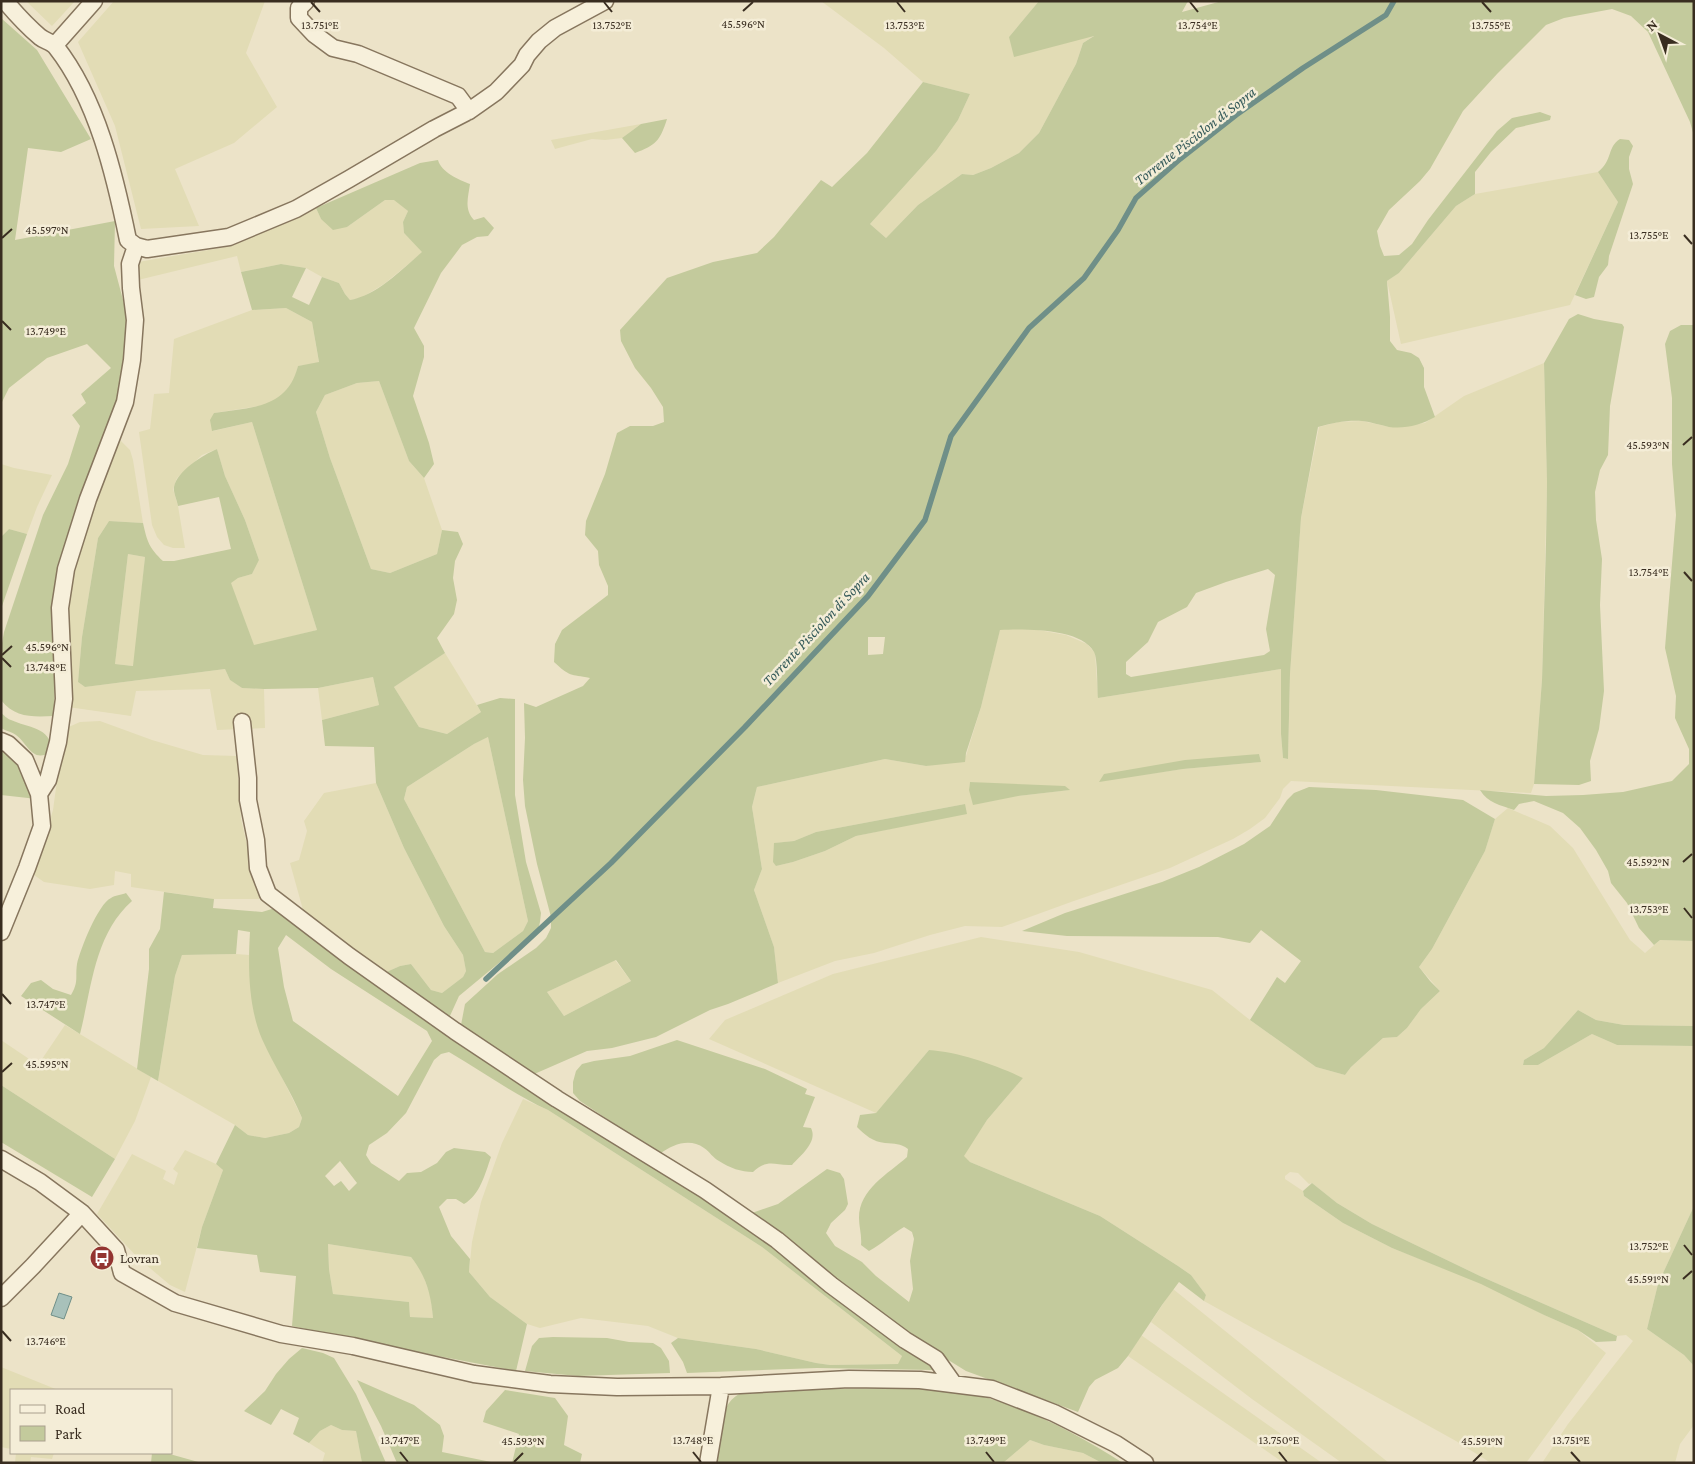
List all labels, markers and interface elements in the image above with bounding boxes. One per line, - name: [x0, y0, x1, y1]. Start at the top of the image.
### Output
- north arrow: [1635, 10, 1685, 60]
- text: N: [1643, 16, 1661, 34]
- text: 45.596°N: [721, 17, 765, 31]
- text: 13.751°E: [301, 18, 339, 32]
- text: 13.752°E: [593, 18, 632, 32]
- text: 13.753°E: [885, 18, 925, 32]
- text: 13.754°E: [1178, 18, 1218, 32]
- text: 13.755°E: [1471, 18, 1511, 32]
- water label: Torrente Pisciolon di Sopra: [1131, 84, 1259, 189]
- text: 45.597°N: [25, 223, 69, 237]
- text: 13.755°E: [1629, 228, 1669, 242]
- text: 13.749°E: [26, 324, 66, 338]
- text: 45.593°N: [1626, 438, 1670, 452]
- text: 13.754°E: [1629, 565, 1669, 579]
- water label: Torrente Pisciolon di Sopra: [759, 569, 873, 690]
- text: 45.596°N: [25, 640, 69, 654]
- text: 13.748°E: [26, 660, 67, 674]
- text: 45.592°N: [1626, 855, 1670, 869]
- text: 13.753°E: [1629, 902, 1669, 916]
- text: 13.747°E: [26, 997, 66, 1011]
- text: 45.595°N: [25, 1057, 69, 1071]
- text: 13.752°E: [1630, 1239, 1669, 1253]
- bus stop icon: Lovran: [89, 1245, 115, 1271]
- place label: Lovran: [120, 1250, 160, 1266]
- text: 45.591°N: [1627, 1272, 1669, 1286]
- text: 13.746°E: [26, 1334, 66, 1348]
- legend: [10, 1389, 172, 1454]
- text: Road: [55, 1401, 86, 1417]
- text: Park: [55, 1426, 82, 1442]
- text: 13.747°E: [380, 1433, 420, 1447]
- text: 13.748°E: [673, 1433, 714, 1447]
- text: 13.749°E: [966, 1433, 1006, 1447]
- text: 13.750°E: [1259, 1433, 1300, 1447]
- text: 13.751°E: [1552, 1433, 1590, 1447]
- text: 45.593°N: [501, 1434, 545, 1448]
- text: 45.591°N: [1461, 1434, 1503, 1448]

